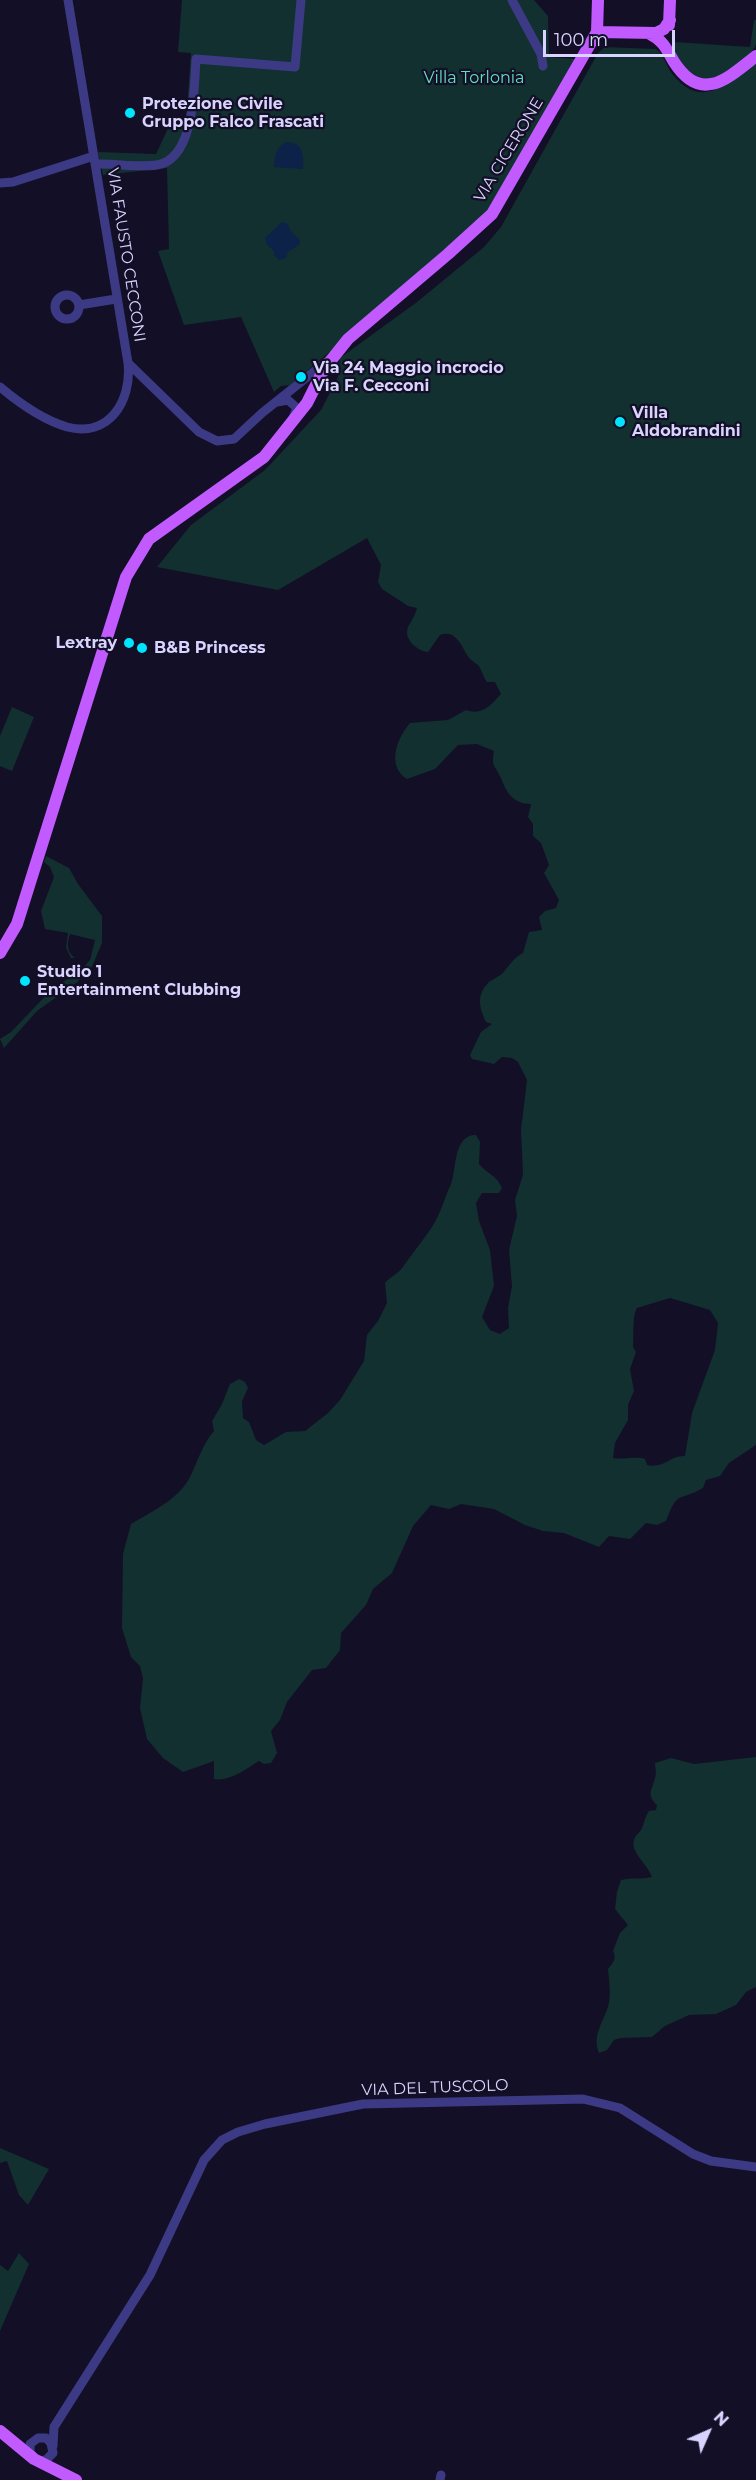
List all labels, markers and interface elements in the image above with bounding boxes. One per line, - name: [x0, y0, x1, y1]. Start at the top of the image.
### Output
- scale bar: [546, 18, 678, 56]
- text: 100 m: [554, 29, 608, 51]
- park label: Villa Torlonia: [424, 68, 524, 88]
- place label: Protezione Civile Gruppo Falco Frascati: [142, 94, 324, 132]
- street label: VIA CICERONE: [470, 94, 548, 206]
- marker: Protezione Civile Gruppo Falco Frascati: [123, 106, 137, 120]
- street label: VIA FAUSTO CECCONI: [103, 167, 149, 343]
- place label: Via 24 Maggio incrocio Via F. Cecconi: [313, 358, 504, 396]
- marker: Via 24 Maggio incrocio Via F. Cecconi: [294, 370, 308, 384]
- place label: Villa Aldobrandini: [632, 403, 741, 441]
- marker: Villa Aldobrandini: [613, 415, 627, 429]
- place label: Lextray: [55, 633, 117, 653]
- marker: Lextray: [122, 636, 136, 650]
- place label: B&B Princess: [154, 638, 265, 658]
- marker: B&B Princess: [135, 641, 149, 655]
- place label: Studio 1 Entertainment Clubbing: [37, 962, 241, 1000]
- marker: Studio 1 Entertainment Clubbing: [18, 974, 32, 988]
- street label: VIA DEL TUSCOLO: [361, 2076, 509, 2100]
- north arrow: [678, 2402, 738, 2462]
- text: N: [710, 2408, 732, 2430]

